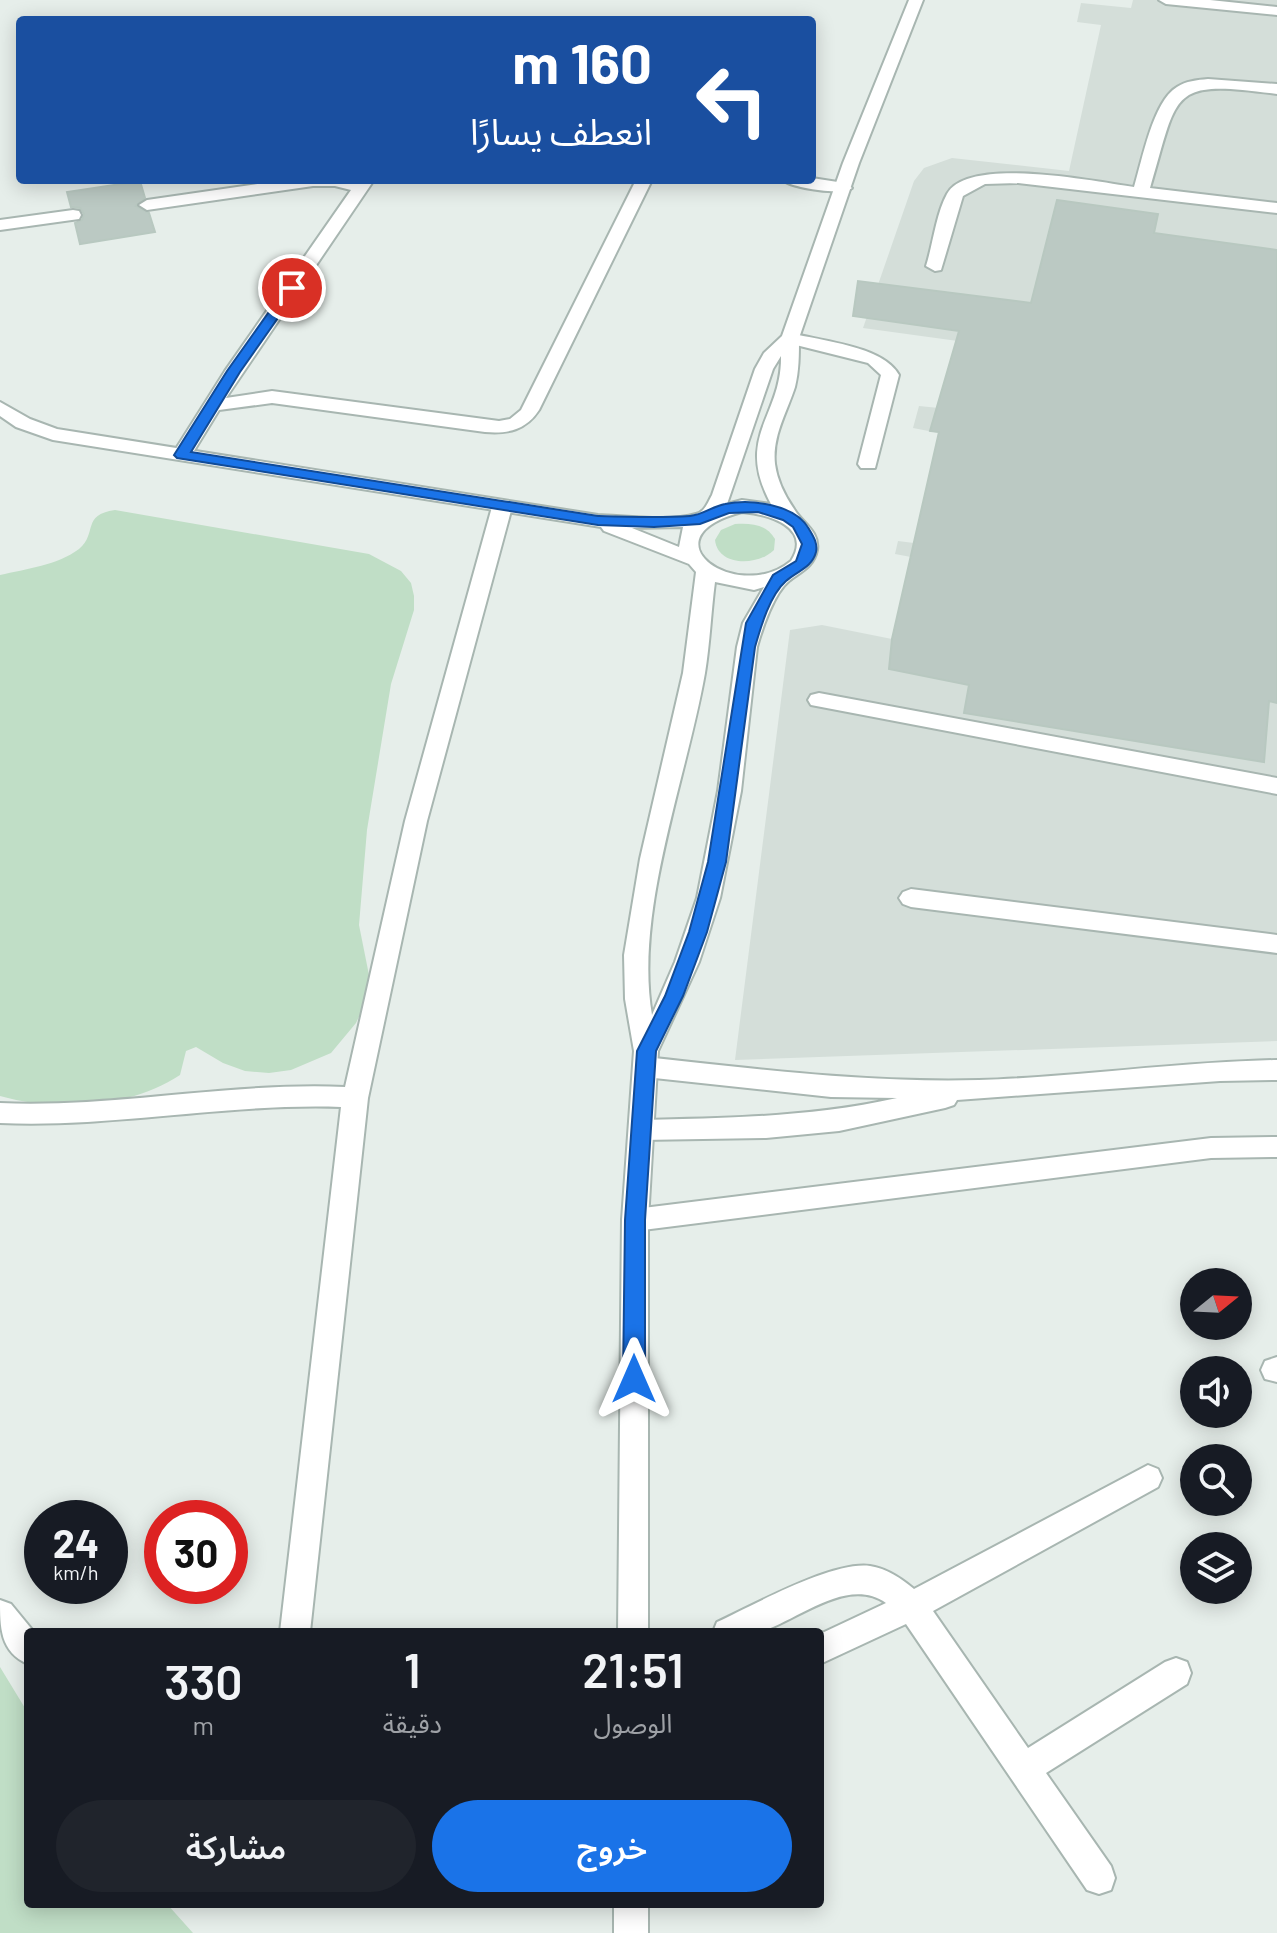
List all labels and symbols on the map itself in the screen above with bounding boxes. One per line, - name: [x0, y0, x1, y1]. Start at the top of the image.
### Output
- pin: [258, 254, 326, 322]
- north arrow: [1180, 1268, 1252, 1340]
- position arrow: [592, 1337, 676, 1421]
- speed limit sign: 30: [144, 1500, 248, 1604]

